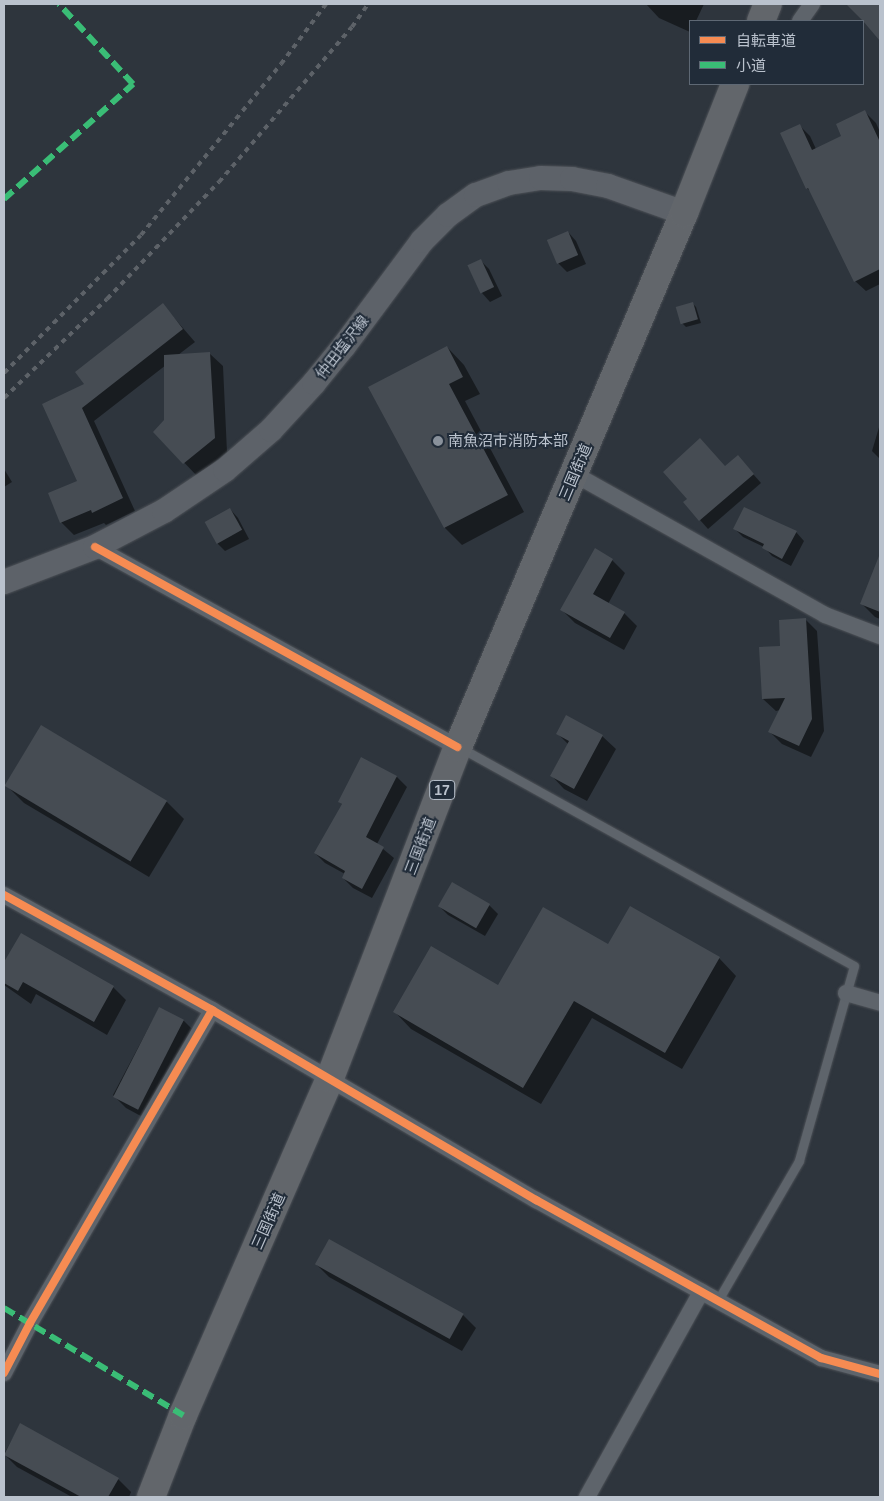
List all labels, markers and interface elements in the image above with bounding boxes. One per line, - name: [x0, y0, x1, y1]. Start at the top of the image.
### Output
- legend: [689, 20, 864, 85]
- text: 自転車道: [736, 32, 796, 49]
- text: 小道: [736, 57, 766, 74]
- street label: 仲田塩沢線: [312, 312, 372, 382]
- place label: 南魚沼市消防本部: [448, 432, 568, 450]
- marker: 南魚沼市消防本部: [432, 435, 444, 447]
- street label: 三国街道: [555, 441, 595, 503]
- road number: 17: [428, 778, 456, 802]
- street label: 三国街道: [401, 815, 439, 877]
- street label: 三国街道: [248, 1190, 288, 1252]

